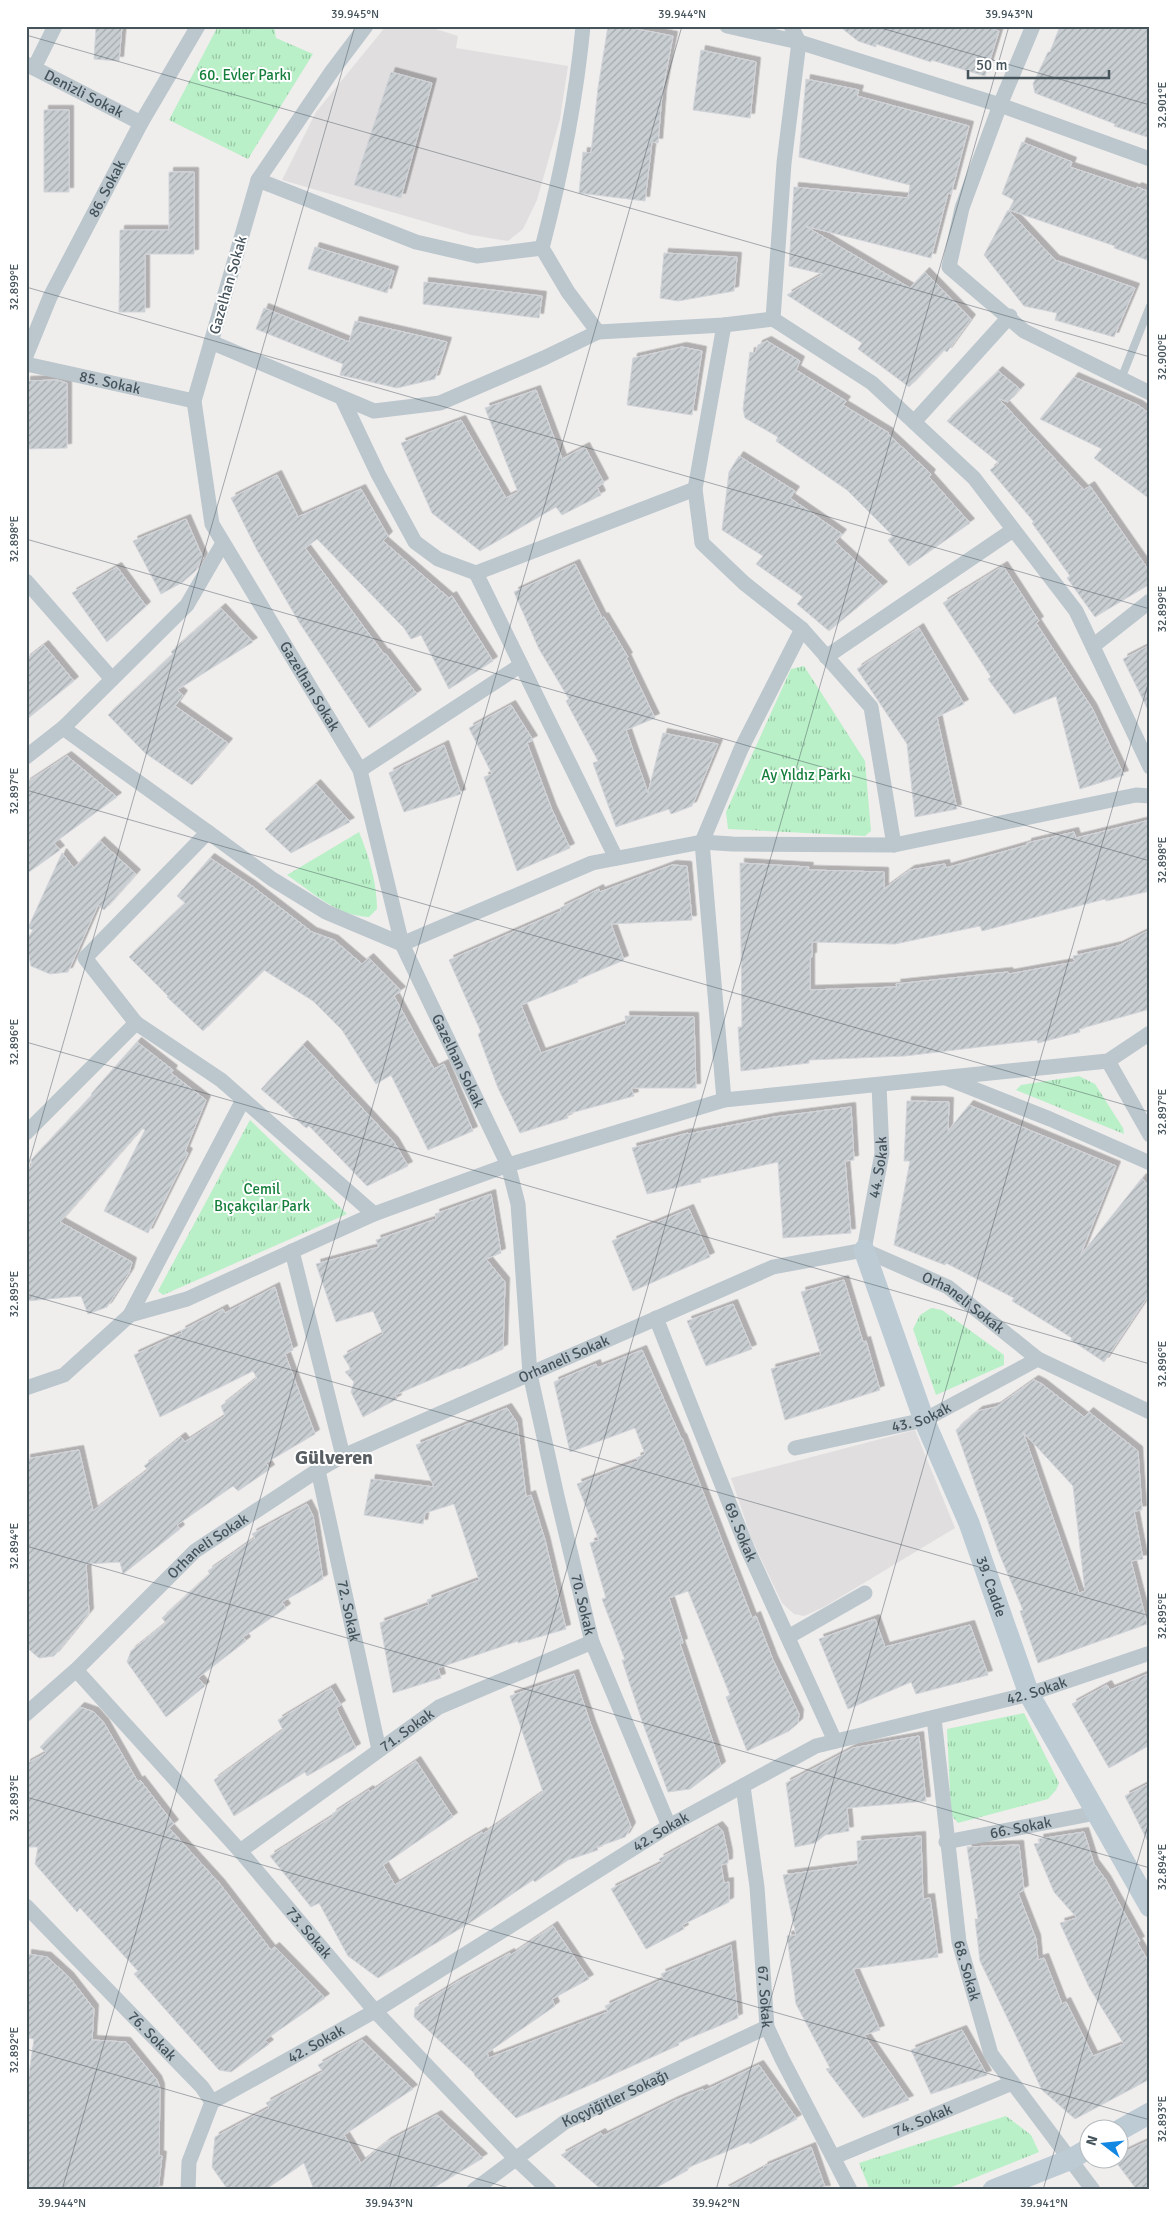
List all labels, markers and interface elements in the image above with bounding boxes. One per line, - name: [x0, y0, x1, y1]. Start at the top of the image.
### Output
- text: 39.945°N: [331, 7, 379, 22]
- text: 39.944°N: [658, 7, 706, 22]
- text: 39.943°N: [985, 7, 1033, 22]
- scale bar: [968, 48, 1110, 80]
- text: 50 m: [976, 56, 1007, 74]
- street label: Denizli Sokak: [41, 66, 127, 122]
- park label: 60. Evler Parkı: [199, 66, 291, 84]
- text: 32.901°E: [1155, 81, 1170, 128]
- street label: 86. Sokak: [84, 156, 129, 220]
- street label: Gazelhan Sokak: [205, 233, 251, 336]
- text: 32.899°E: [7, 263, 22, 310]
- text: 32.900°E: [1155, 333, 1170, 380]
- street label: 85. Sokak: [78, 367, 143, 398]
- text: 32.898°E: [7, 515, 22, 562]
- text: 32.899°E: [1155, 585, 1170, 632]
- street label: Gazelhan Sokak: [276, 638, 344, 735]
- park label: Ay Yıldız Parkı: [761, 766, 851, 784]
- text: 32.897°E: [7, 767, 22, 814]
- text: 32.898°E: [1155, 836, 1170, 883]
- street label: Gazelhan Sokak: [428, 1011, 488, 1111]
- text: 32.896°E: [7, 1018, 22, 1065]
- text: 32.897°E: [1155, 1088, 1170, 1135]
- street label: 44. Sokak: [865, 1136, 891, 1200]
- park label: Cemil Bıçakçılar Park: [214, 1180, 310, 1215]
- street label: Orhaneli Sokak: [919, 1268, 1009, 1338]
- text: 32.895°E: [7, 1270, 22, 1317]
- street label: Orhaneli Sokak: [516, 1331, 612, 1387]
- text: 32.896°E: [1155, 1340, 1170, 1387]
- street label: 43. Sokak: [890, 1398, 954, 1436]
- district label: Gülveren: [295, 1445, 373, 1470]
- street label: 69. Sokak: [721, 1500, 761, 1565]
- street label: Orhaneli Sokak: [163, 1509, 252, 1583]
- text: 32.894°E: [7, 1522, 22, 1569]
- street label: 39. Cadde: [972, 1554, 1010, 1619]
- street label: 70. Sokak: [567, 1572, 599, 1637]
- street label: 72. Sokak: [333, 1578, 364, 1644]
- text: 32.895°E: [1155, 1592, 1170, 1639]
- street label: 42. Sokak: [1005, 1673, 1070, 1708]
- street label: 71. Sokak: [376, 1704, 438, 1756]
- text: 32.893°E: [7, 1774, 22, 1821]
- street label: 42. Sokak: [629, 1808, 692, 1856]
- street label: 66. Sokak: [988, 1813, 1053, 1842]
- text: 32.894°E: [1155, 1843, 1170, 1890]
- street label: 73. Sokak: [282, 1903, 336, 1963]
- street label: 68. Sokak: [950, 1938, 984, 2003]
- street label: 67. Sokak: [754, 1965, 776, 2029]
- street label: 76. Sokak: [124, 2007, 181, 2065]
- street label: 42. Sokak: [284, 2021, 348, 2067]
- text: 32.892°E: [7, 2026, 22, 2073]
- street label: Koçyiğitler Sokağı: [559, 2066, 671, 2131]
- text: 32.893°E: [1155, 2095, 1170, 2142]
- street label: 74. Sokak: [890, 2100, 955, 2140]
- north arrow: [1078, 2118, 1128, 2168]
- text: N: [1082, 2134, 1101, 2148]
- text: 39.944°N: [38, 2196, 86, 2211]
- text: 39.943°N: [365, 2196, 413, 2211]
- text: 39.942°N: [692, 2196, 740, 2211]
- text: 39.941°N: [1020, 2196, 1068, 2211]

